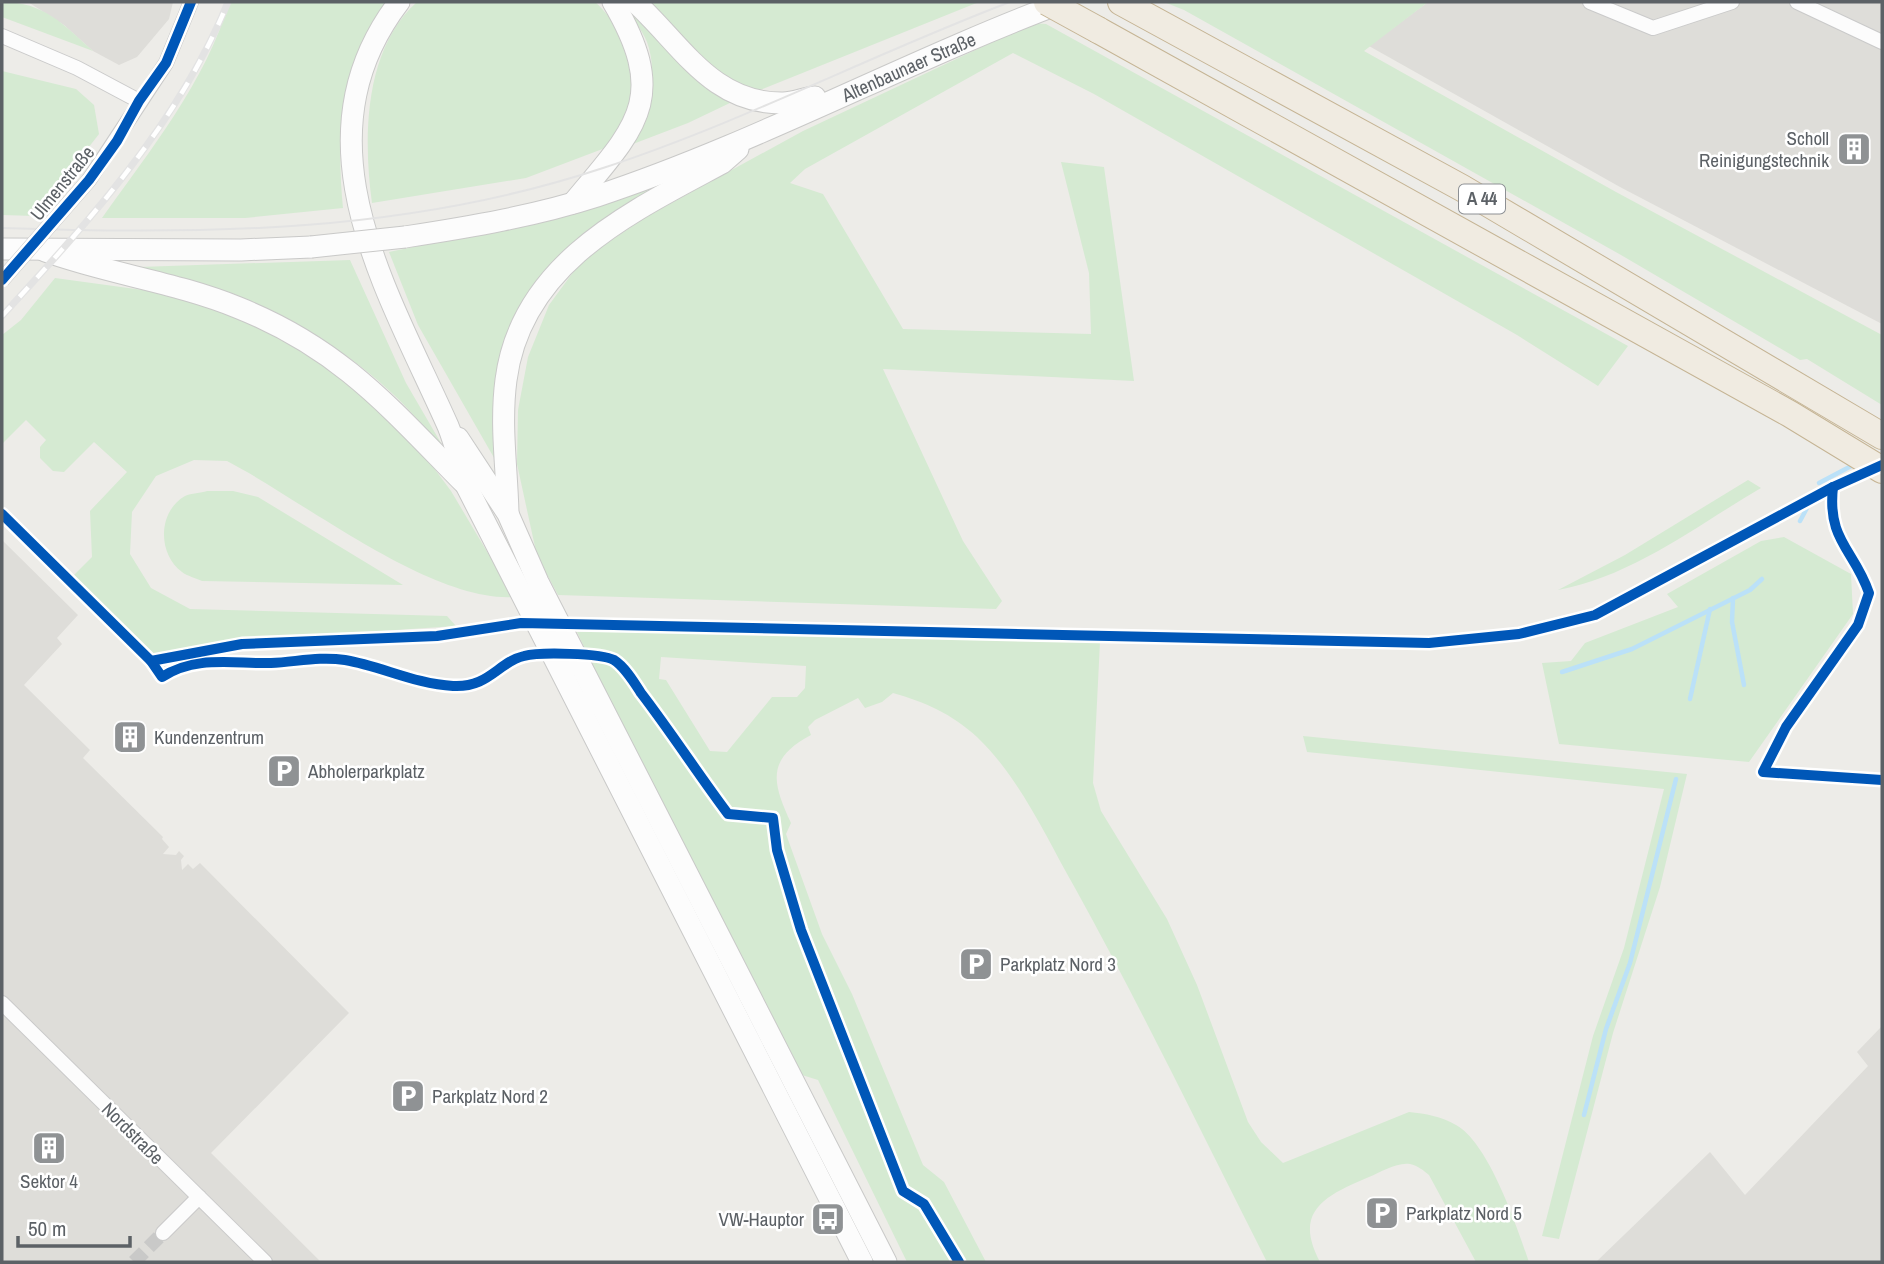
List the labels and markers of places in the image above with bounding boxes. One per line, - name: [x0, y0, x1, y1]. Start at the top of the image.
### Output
- place label: Scholl Reinigungstechnik: [1699, 125, 1829, 173]
- building icon: Scholl Reinigungstechnik: [1835, 130, 1873, 168]
- building icon: Kundenzentrum: [111, 718, 149, 756]
- place label: Kundenzentrum: [154, 724, 264, 750]
- parking icon: Abholerparkplatz: [265, 752, 303, 790]
- place label: Abholerparkplatz: [307, 758, 425, 784]
- parking icon: Parkplatz Nord 3: [957, 945, 995, 983]
- place label: Parkplatz Nord 3: [1000, 951, 1116, 977]
- parking icon: Parkplatz Nord 2: [389, 1077, 427, 1115]
- place label: Parkplatz Nord 2: [432, 1083, 548, 1109]
- building icon: Sektor 4: [30, 1129, 68, 1167]
- place label: Sektor 4: [20, 1168, 78, 1194]
- parking icon: Parkplatz Nord 5: [1363, 1194, 1401, 1232]
- bus stop icon: VW-Hauptor: [809, 1200, 847, 1238]
- place label: Parkplatz Nord 5: [1406, 1200, 1522, 1226]
- place label: VW-Hauptor: [719, 1206, 805, 1232]

